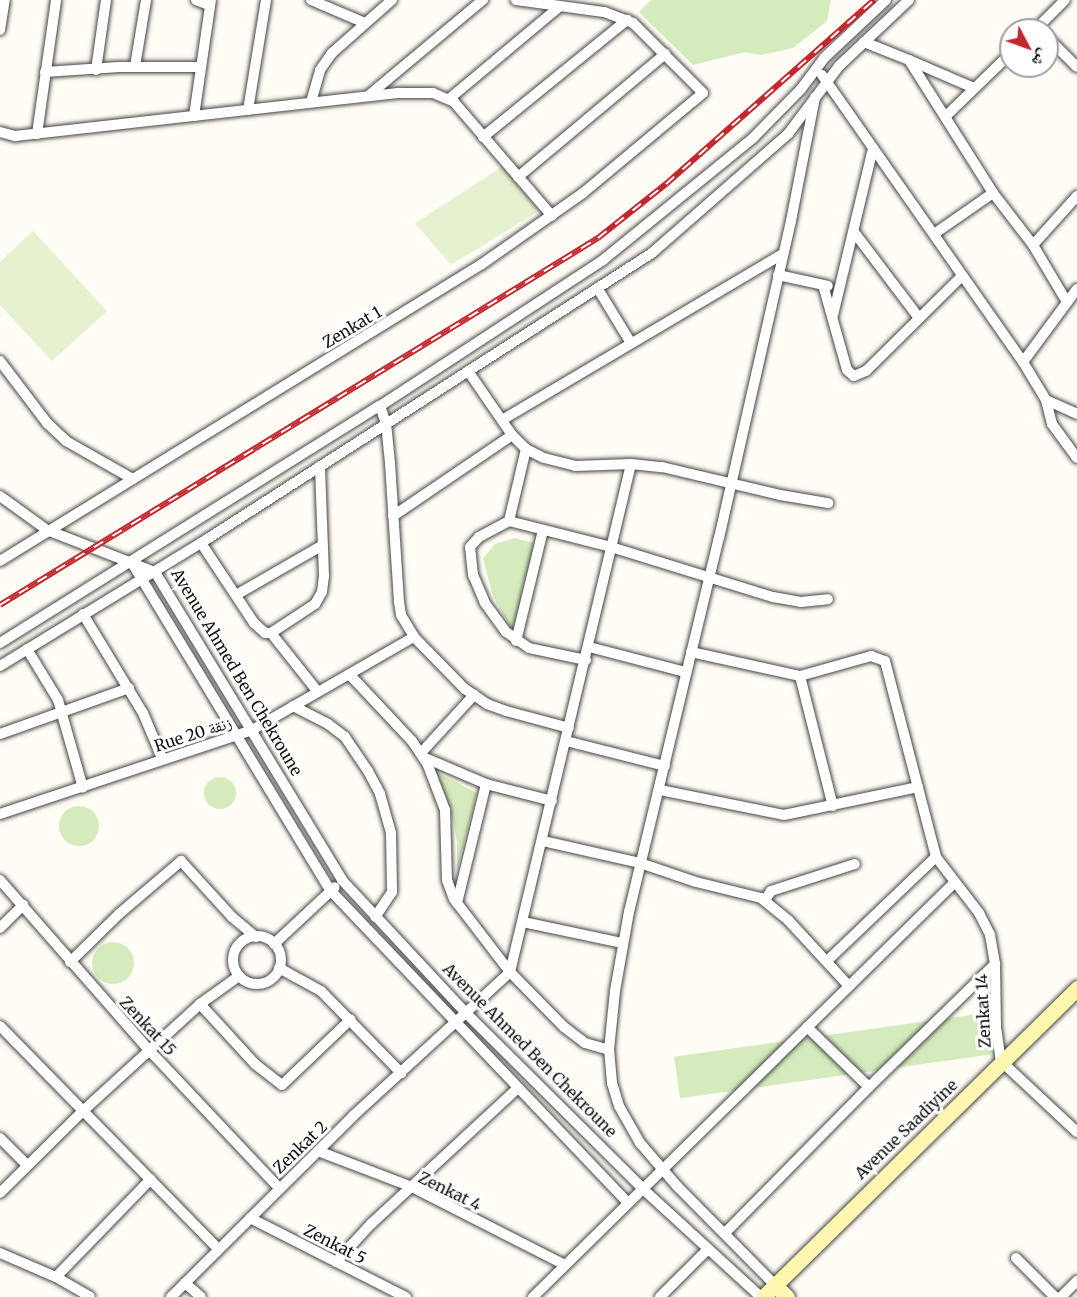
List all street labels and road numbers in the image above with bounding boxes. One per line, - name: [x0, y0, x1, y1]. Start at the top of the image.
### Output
- street label: Zenkat 1: [319, 302, 385, 352]
- street label: Avenue Ahmed Ben Chekroune: [167, 565, 307, 779]
- street label: Rue 20 زنقة: [152, 712, 234, 756]
- street label: Avenue Ahmed Ben Chekroune: [439, 959, 621, 1141]
- street label: Zenkat 14: [971, 974, 995, 1048]
- street label: Zenkat 15: [116, 992, 180, 1060]
- street label: Avenue Saadiyine: [851, 1075, 961, 1183]
- street label: Zenkat 2: [269, 1117, 331, 1177]
- street label: Zenkat 4: [415, 1168, 485, 1214]
- street label: Zenkat 5: [301, 1220, 369, 1268]

